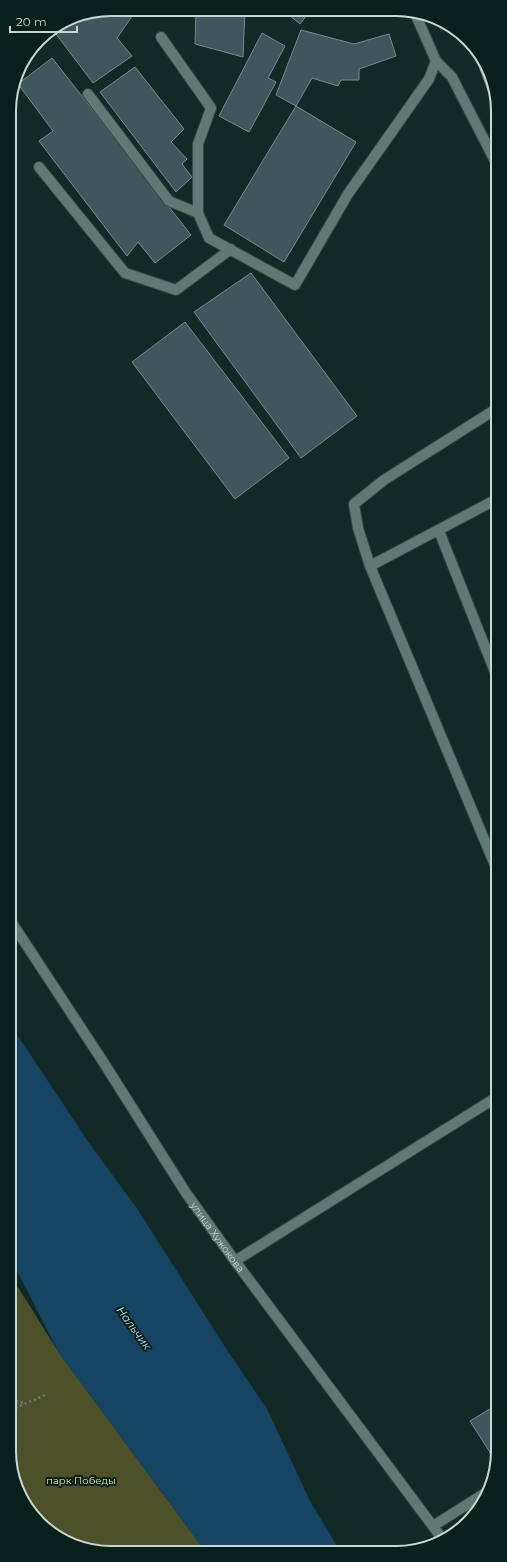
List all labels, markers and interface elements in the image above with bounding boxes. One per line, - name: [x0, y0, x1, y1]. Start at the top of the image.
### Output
- scale bar: [10, 8, 77, 34]
- text: 20 m: [16, 14, 47, 29]
- street label: улица Хужокова: [187, 1198, 248, 1275]
- water label: Нальчик: [114, 1304, 155, 1353]
- park label: парк Победы: [46, 1474, 116, 1487]

